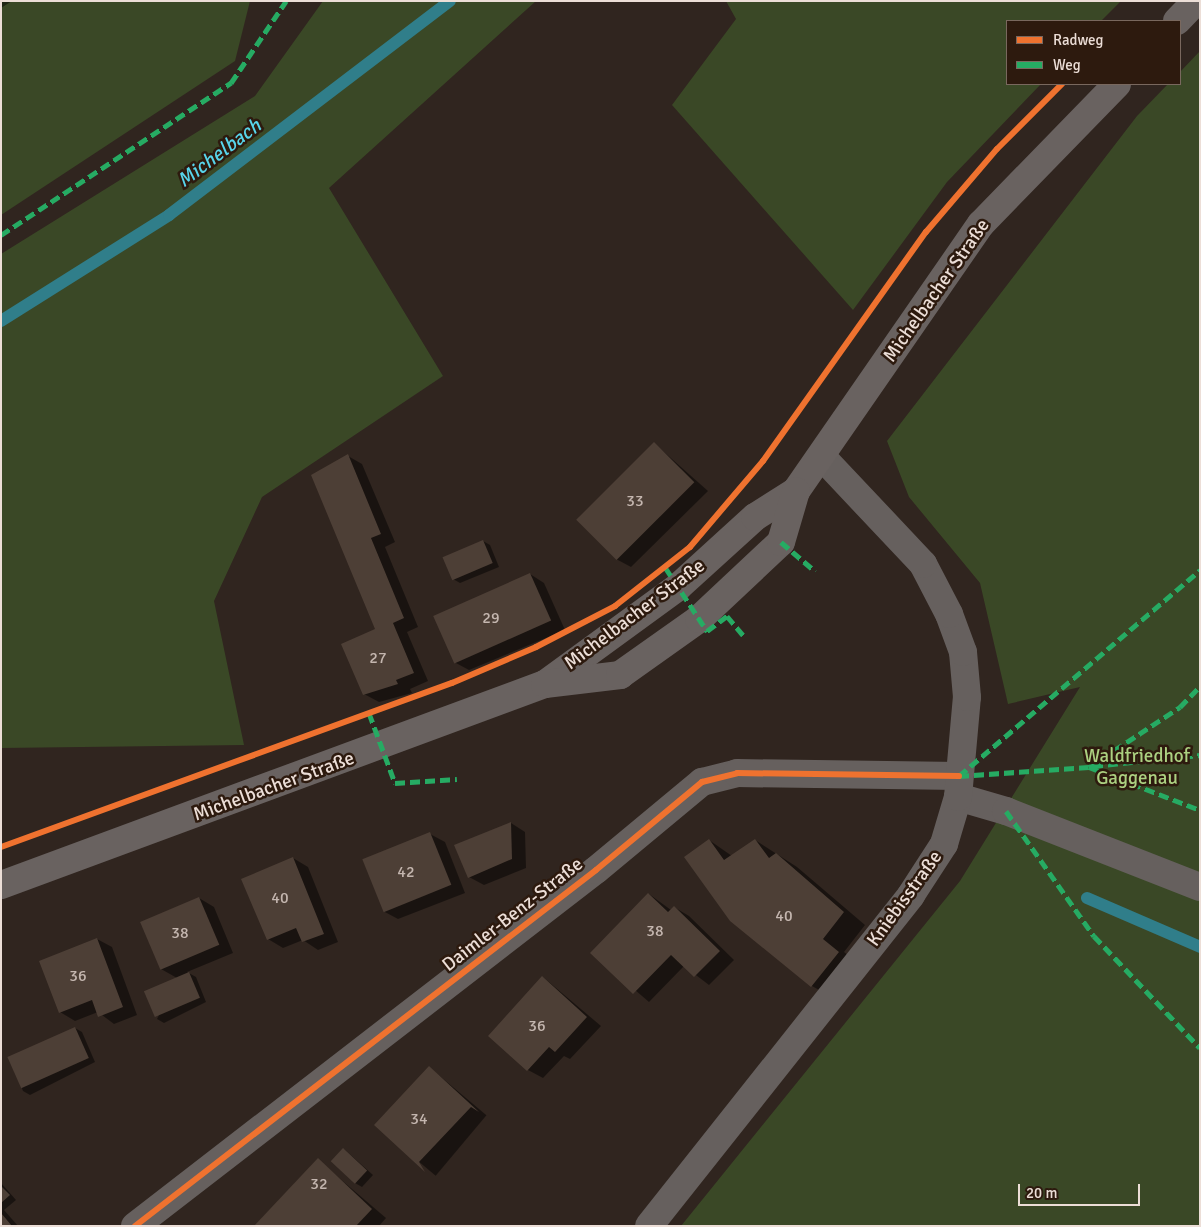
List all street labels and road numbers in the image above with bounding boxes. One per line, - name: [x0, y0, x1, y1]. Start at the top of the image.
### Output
- street label: Michelbacher Straße: [879, 215, 995, 367]
- street label: Michelbacher Straße: [560, 555, 710, 675]
- street label: Michelbacher Straße: [190, 747, 358, 827]
- street label: Kniebisstraße: [863, 847, 947, 951]
- street label: Daimler-Benz-Straße: [438, 853, 588, 977]

